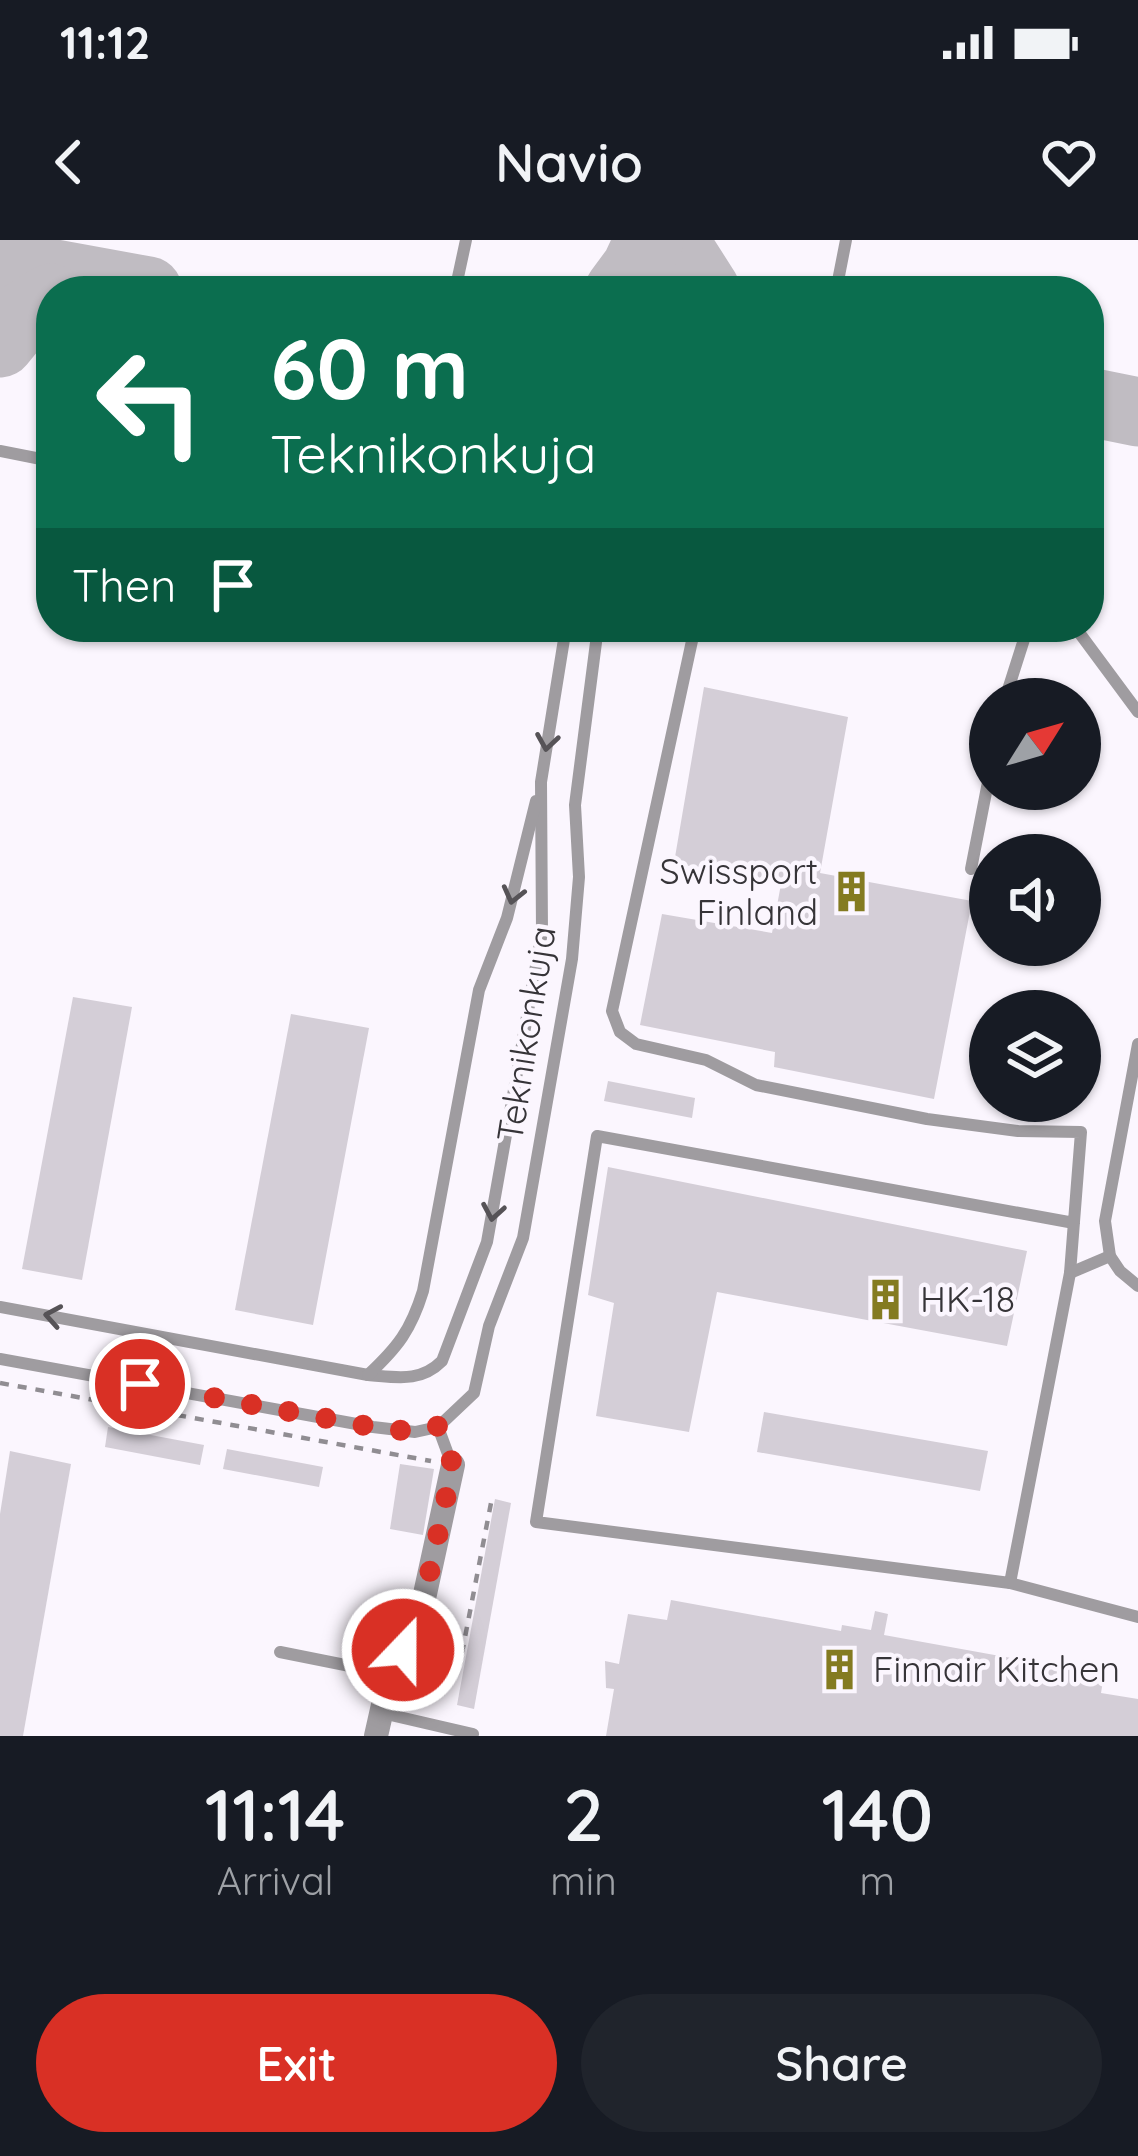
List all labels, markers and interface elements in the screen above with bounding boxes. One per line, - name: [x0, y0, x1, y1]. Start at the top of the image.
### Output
- text: 11:12: [60, 14, 150, 70]
- text: Navio: [495, 128, 643, 196]
- icon: back: [36, 129, 102, 195]
- icon: heart: [1036, 129, 1102, 195]
- text: 60 m: [270, 315, 469, 420]
- icon: left: [72, 324, 228, 480]
- text: Teknikonkuja: [270, 419, 596, 487]
- icon: arrive: [200, 552, 266, 618]
- text: Then: [72, 557, 176, 613]
- north arrow: [969, 678, 1101, 810]
- map controls: [969, 678, 1101, 1122]
- one-way arrow: [536, 732, 561, 752]
- button: sound: [969, 834, 1101, 966]
- place label: Swissport Finland: [660, 848, 818, 934]
- building icon: Swissport Finland: [829, 869, 875, 915]
- one-way arrow: [502, 885, 527, 905]
- street label: Teknikonkuja: [486, 923, 565, 1145]
- button: layers: [969, 990, 1101, 1122]
- one-way arrow: [481, 1201, 507, 1221]
- building icon: HK-18: [863, 1276, 909, 1322]
- place label: HK-18: [920, 1276, 1015, 1321]
- one-way arrow: [44, 1305, 64, 1330]
- pin: [89, 1333, 191, 1435]
- icon: arrive: [107, 1351, 173, 1417]
- position arrow: [340, 1587, 466, 1713]
- building icon: Finnair Kitchen: [816, 1646, 862, 1692]
- place label: Finnair Kitchen: [873, 1646, 1120, 1691]
- text: 11:14: [205, 1769, 346, 1859]
- text: 2: [563, 1769, 604, 1859]
- text: 140: [821, 1769, 933, 1859]
- text: Arrival: [217, 1856, 334, 1905]
- text: min: [550, 1856, 617, 1905]
- text: m: [860, 1856, 895, 1905]
- button: Exit: [36, 1994, 557, 2132]
- button: Share: [581, 1994, 1102, 2132]

